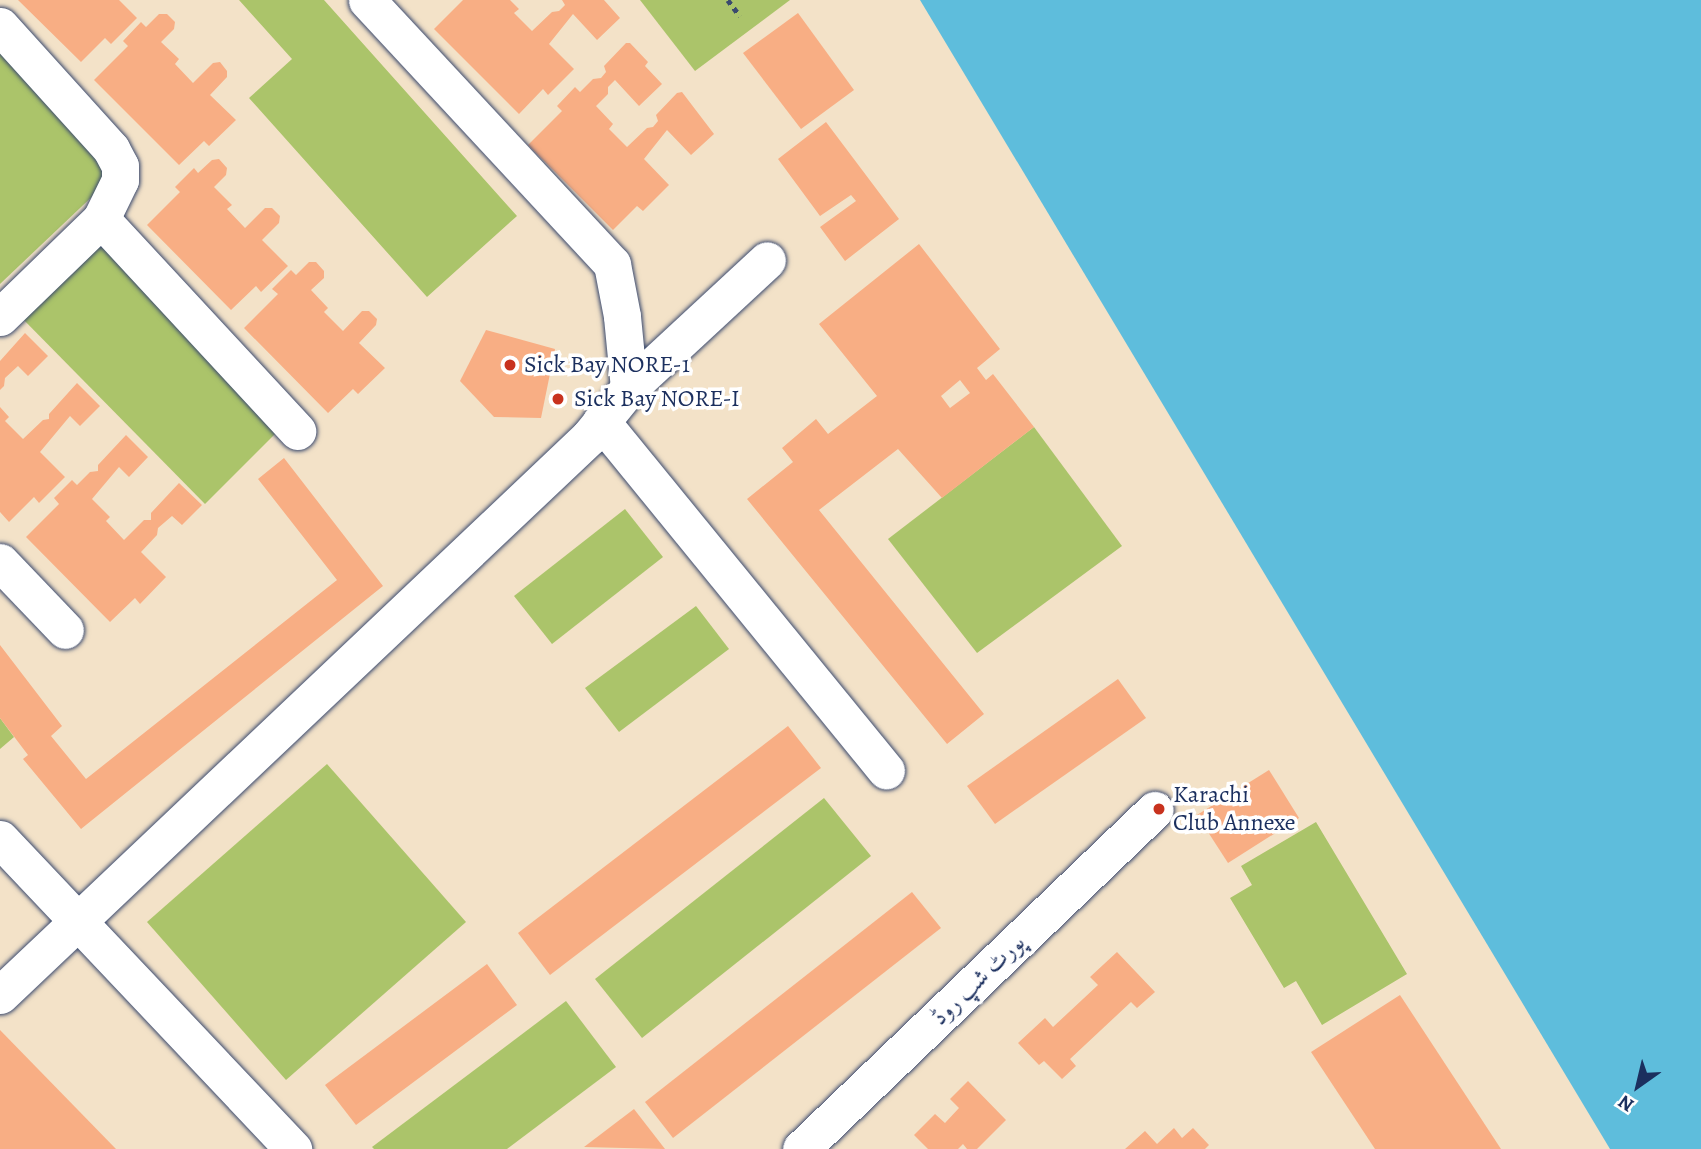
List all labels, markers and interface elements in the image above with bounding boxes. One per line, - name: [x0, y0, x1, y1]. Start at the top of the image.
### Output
- place label: Sick Bay NORE-1: [524, 351, 690, 379]
- marker: Sick Bay NORE-1: [502, 357, 518, 373]
- place label: Sick Bay NORE-I: [574, 385, 740, 413]
- marker: Sick Bay NORE-I: [548, 389, 568, 409]
- place label: Karachi Club Annexe: [1173, 781, 1296, 837]
- marker: Karachi Club Annexe: [1151, 801, 1167, 817]
- street label: پورٹ شپ روڈ: [925, 928, 1031, 1032]
- north arrow: [1603, 1051, 1673, 1121]
- text: N: [1613, 1089, 1639, 1118]

